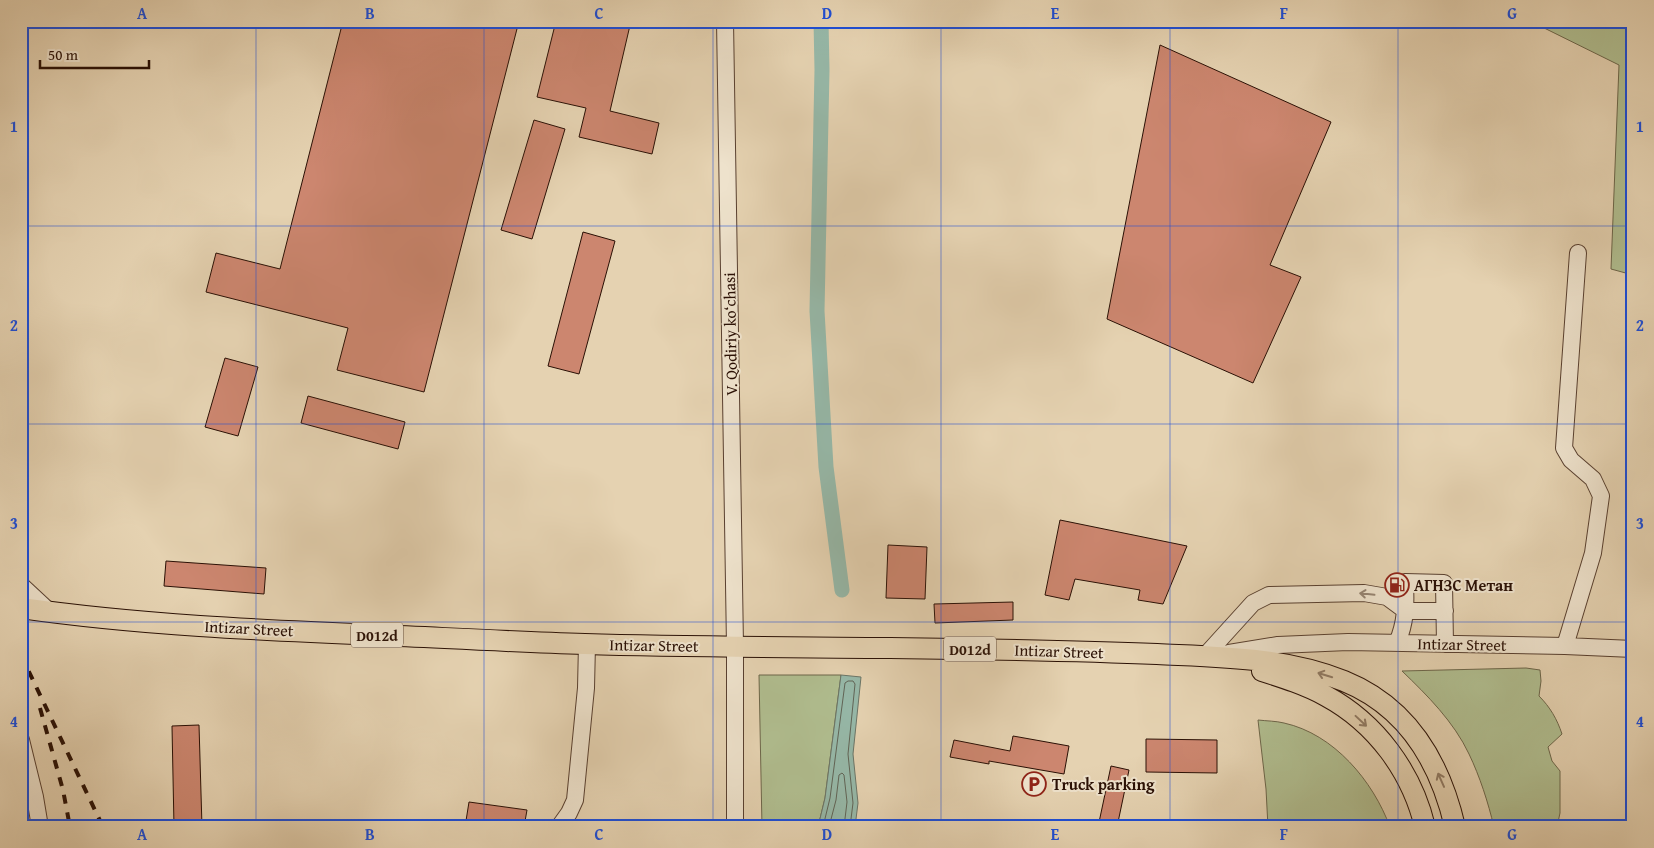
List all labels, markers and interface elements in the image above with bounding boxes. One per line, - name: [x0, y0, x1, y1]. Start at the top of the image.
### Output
- text: A: [137, 1, 148, 25]
- text: B: [365, 1, 375, 25]
- text: C: [594, 1, 604, 25]
- text: D: [822, 1, 832, 25]
- text: E: [1051, 1, 1060, 25]
- text: F: [1280, 1, 1288, 25]
- text: G: [1507, 1, 1517, 25]
- scale bar: [40, 38, 149, 70]
- text: 50 m: [48, 44, 79, 65]
- text: 1: [10, 114, 18, 138]
- text: 1: [1636, 114, 1644, 138]
- street label: V. Qodiriy ko‘chasi: [717, 272, 743, 396]
- text: 2: [10, 313, 18, 337]
- text: 2: [1636, 313, 1644, 337]
- text: 3: [10, 511, 18, 535]
- text: 3: [1636, 511, 1644, 535]
- fuel station icon: АГНЗС Метан: [1384, 572, 1410, 598]
- place label: АГНЗС Метан: [1414, 573, 1513, 597]
- one-way arrow: [1359, 589, 1375, 599]
- street label: Intizar Street: [204, 614, 295, 642]
- road number: D012d: [351, 622, 403, 648]
- street label: Intizar Street: [1417, 631, 1507, 657]
- street label: Intizar Street: [609, 632, 699, 658]
- road number: D012d: [944, 636, 996, 662]
- street label: Intizar Street: [1014, 637, 1104, 665]
- one-way arrow: [1317, 669, 1333, 679]
- text: 4: [10, 709, 18, 733]
- text: 4: [1636, 709, 1644, 733]
- one-way arrow: [1355, 715, 1367, 727]
- parking icon: Truck parking: [1021, 771, 1047, 797]
- place label: Truck parking: [1052, 772, 1155, 796]
- one-way arrow: [1435, 773, 1445, 788]
- text: A: [137, 822, 148, 846]
- text: B: [365, 822, 375, 846]
- text: C: [594, 822, 604, 846]
- text: D: [822, 822, 832, 846]
- text: E: [1051, 822, 1060, 846]
- text: F: [1280, 822, 1288, 846]
- text: G: [1507, 822, 1517, 846]

